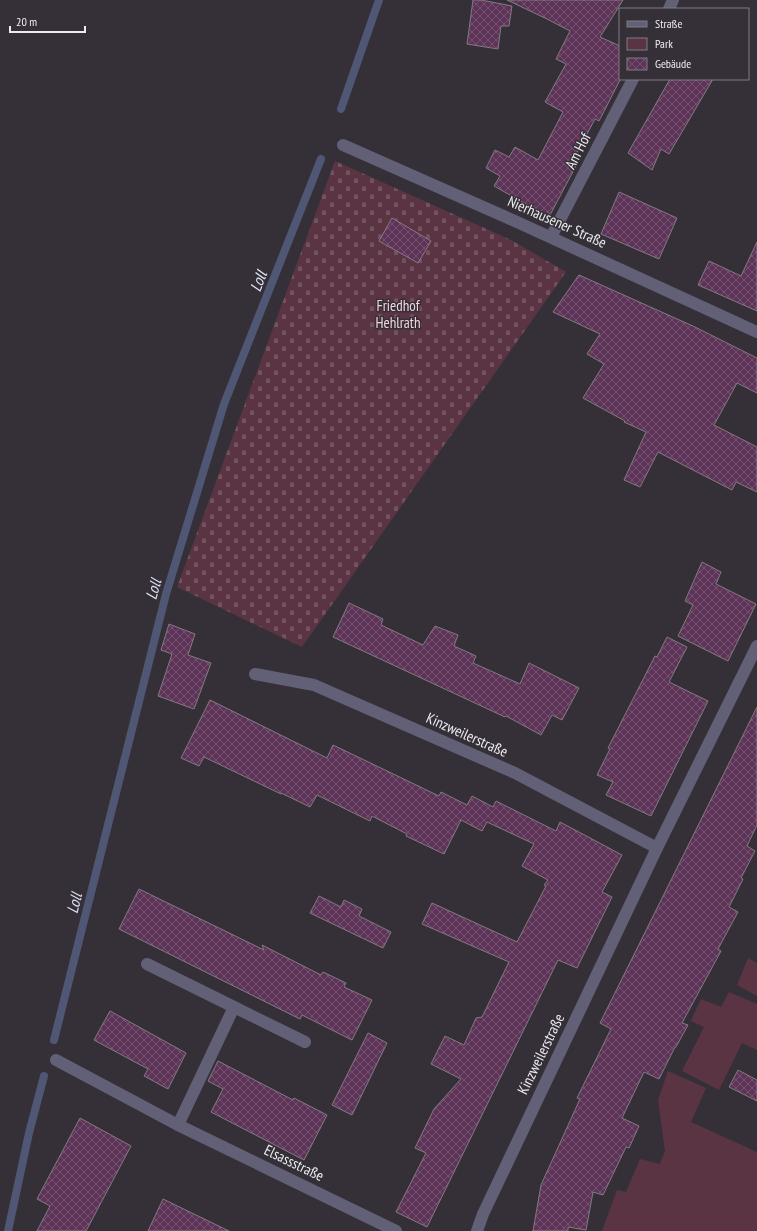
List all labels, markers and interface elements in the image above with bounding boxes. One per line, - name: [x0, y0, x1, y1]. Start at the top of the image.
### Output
- scale bar: [10, 8, 85, 34]
- legend: [619, 8, 749, 80]
- text: 20 m: [16, 14, 37, 29]
- text: Straße: [655, 16, 682, 31]
- text: Park: [655, 36, 673, 51]
- text: Gebäude: [655, 56, 691, 71]
- street label: Am Hof: [560, 128, 595, 172]
- street label: Nierhausener Straße: [505, 191, 610, 252]
- water label: Loll: [245, 267, 271, 294]
- park label: Friedhof Hehlrath: [375, 296, 421, 332]
- water label: Loll: [141, 575, 166, 602]
- street label: Kinzweilerstraße: [423, 708, 511, 761]
- water label: Loll: [62, 890, 86, 915]
- street label: Kinzweilerstraße: [513, 1010, 568, 1097]
- street label: Elsassstraße: [261, 1140, 327, 1185]

